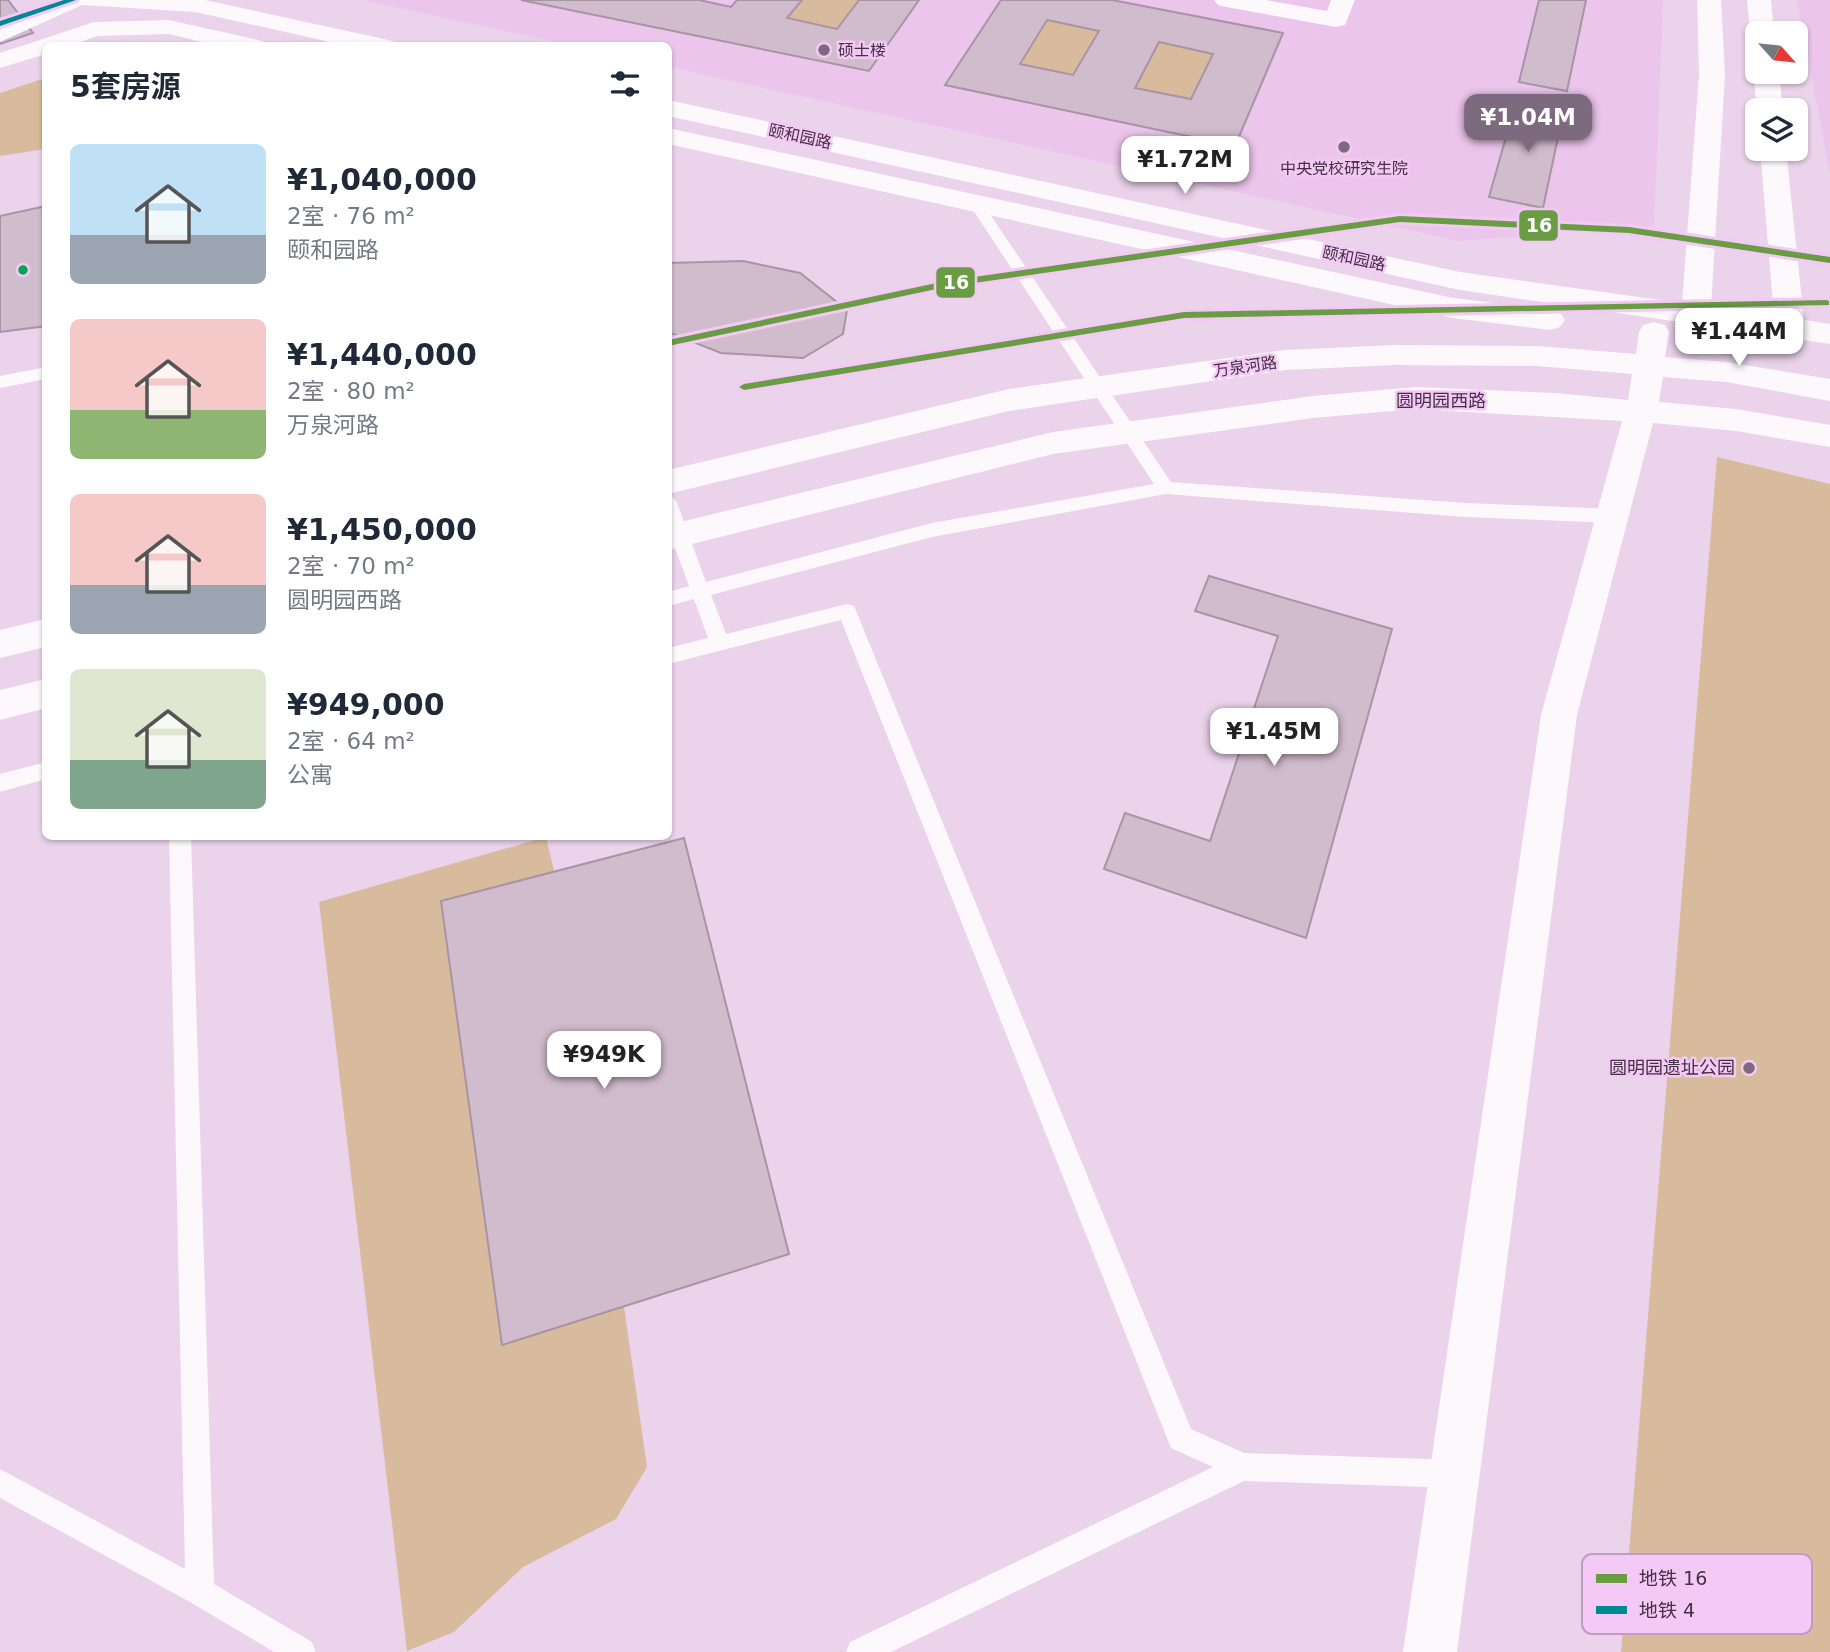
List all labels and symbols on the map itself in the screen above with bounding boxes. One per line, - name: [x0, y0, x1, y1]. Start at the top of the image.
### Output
- north arrow: [1745, 21, 1808, 84]
- place label: 硕士楼: [838, 41, 886, 60]
- marker: 硕士楼: [816, 42, 832, 58]
- pin: ¥1.04M: [1471, 94, 1585, 154]
- street label: 颐和园路: [767, 121, 833, 152]
- pin: ¥1.72M: [1128, 136, 1242, 196]
- marker: 中央党校研究生院: [1336, 139, 1352, 155]
- place label: 中央党校研究生院: [1280, 159, 1408, 178]
- line badge: 16: [1518, 209, 1559, 242]
- text: 16: [1526, 214, 1552, 236]
- street label: 颐和园路: [1321, 243, 1387, 274]
- unlabelled marker: [16, 263, 30, 277]
- line badge: 16: [935, 266, 976, 299]
- text: 16: [943, 271, 969, 293]
- pin: ¥1.44M: [1682, 308, 1796, 368]
- street label: 万泉河路: [1212, 353, 1278, 380]
- street label: 圆明园西路: [1396, 390, 1486, 411]
- pin: ¥1.45M: [1217, 708, 1331, 768]
- pin: ¥949K: [555, 1032, 653, 1091]
- place label: 圆明园遗址公园: [1609, 1057, 1735, 1078]
- marker: 圆明园遗址公园: [1741, 1060, 1757, 1076]
- legend: [1582, 1554, 1812, 1634]
- text: 地铁 16: [1639, 1567, 1707, 1589]
- text: 地铁 4: [1639, 1599, 1695, 1621]

